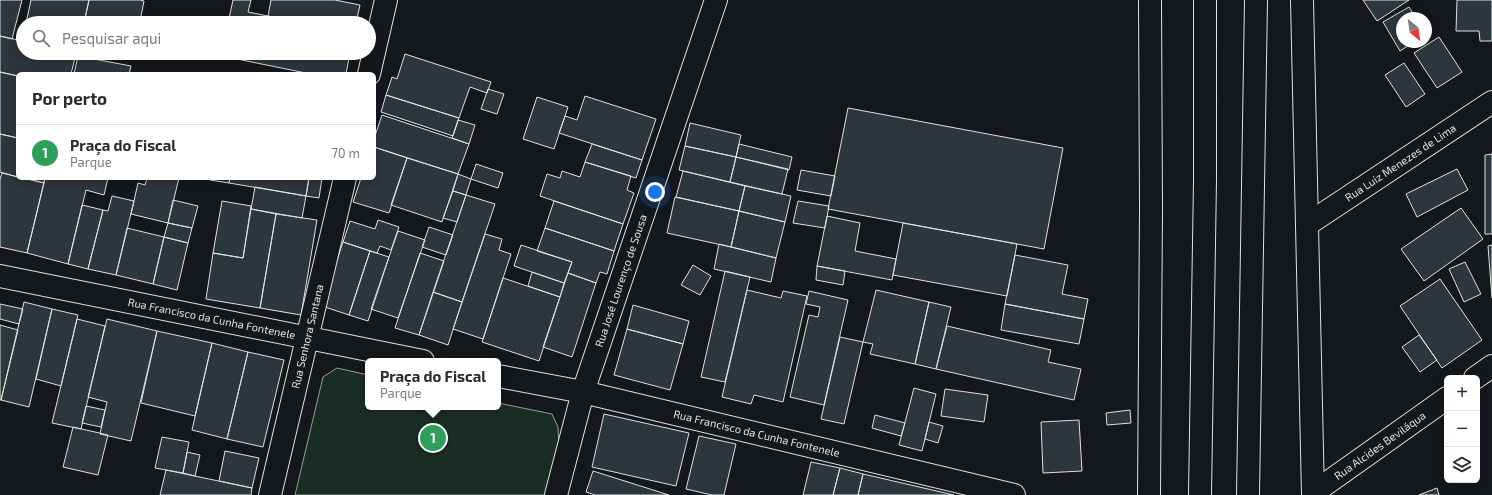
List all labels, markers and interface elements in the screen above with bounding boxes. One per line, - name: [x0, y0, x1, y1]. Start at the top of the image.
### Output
- north arrow: [1396, 12, 1432, 48]
- search box: [16, 16, 376, 60]
- icon: search: [30, 27, 52, 49]
- text: Pesquisar aqui: [62, 29, 161, 47]
- text: Por perto: [32, 88, 107, 108]
- street label: Rua Luiz Menezes de Lima: [1342, 121, 1458, 204]
- text: Praça do Fiscal: [70, 136, 176, 154]
- text: 1: [42, 145, 48, 161]
- text: 70 m: [331, 145, 360, 161]
- text: Parque: [70, 154, 112, 170]
- your location: [645, 182, 665, 202]
- street label: Rua José Lourenço de Sousa: [592, 213, 649, 349]
- street label: Rua Senhora Santana: [288, 283, 326, 390]
- street label: Rua Francisco da Cunha Fontenele: [127, 295, 297, 341]
- popup: [365, 358, 501, 410]
- text: Praça do Fiscal: [380, 367, 486, 385]
- map controls: [1444, 375, 1480, 483]
- button: +: [1444, 375, 1480, 411]
- text: Parque: [380, 385, 422, 401]
- street label: Rua Francisco da Cunha Fontenele: [672, 407, 841, 459]
- street label: Rua Alcides Beviláqua: [1331, 408, 1428, 482]
- button: −: [1444, 411, 1480, 447]
- pin: 1: [420, 423, 446, 453]
- button: layers: [1444, 447, 1480, 483]

